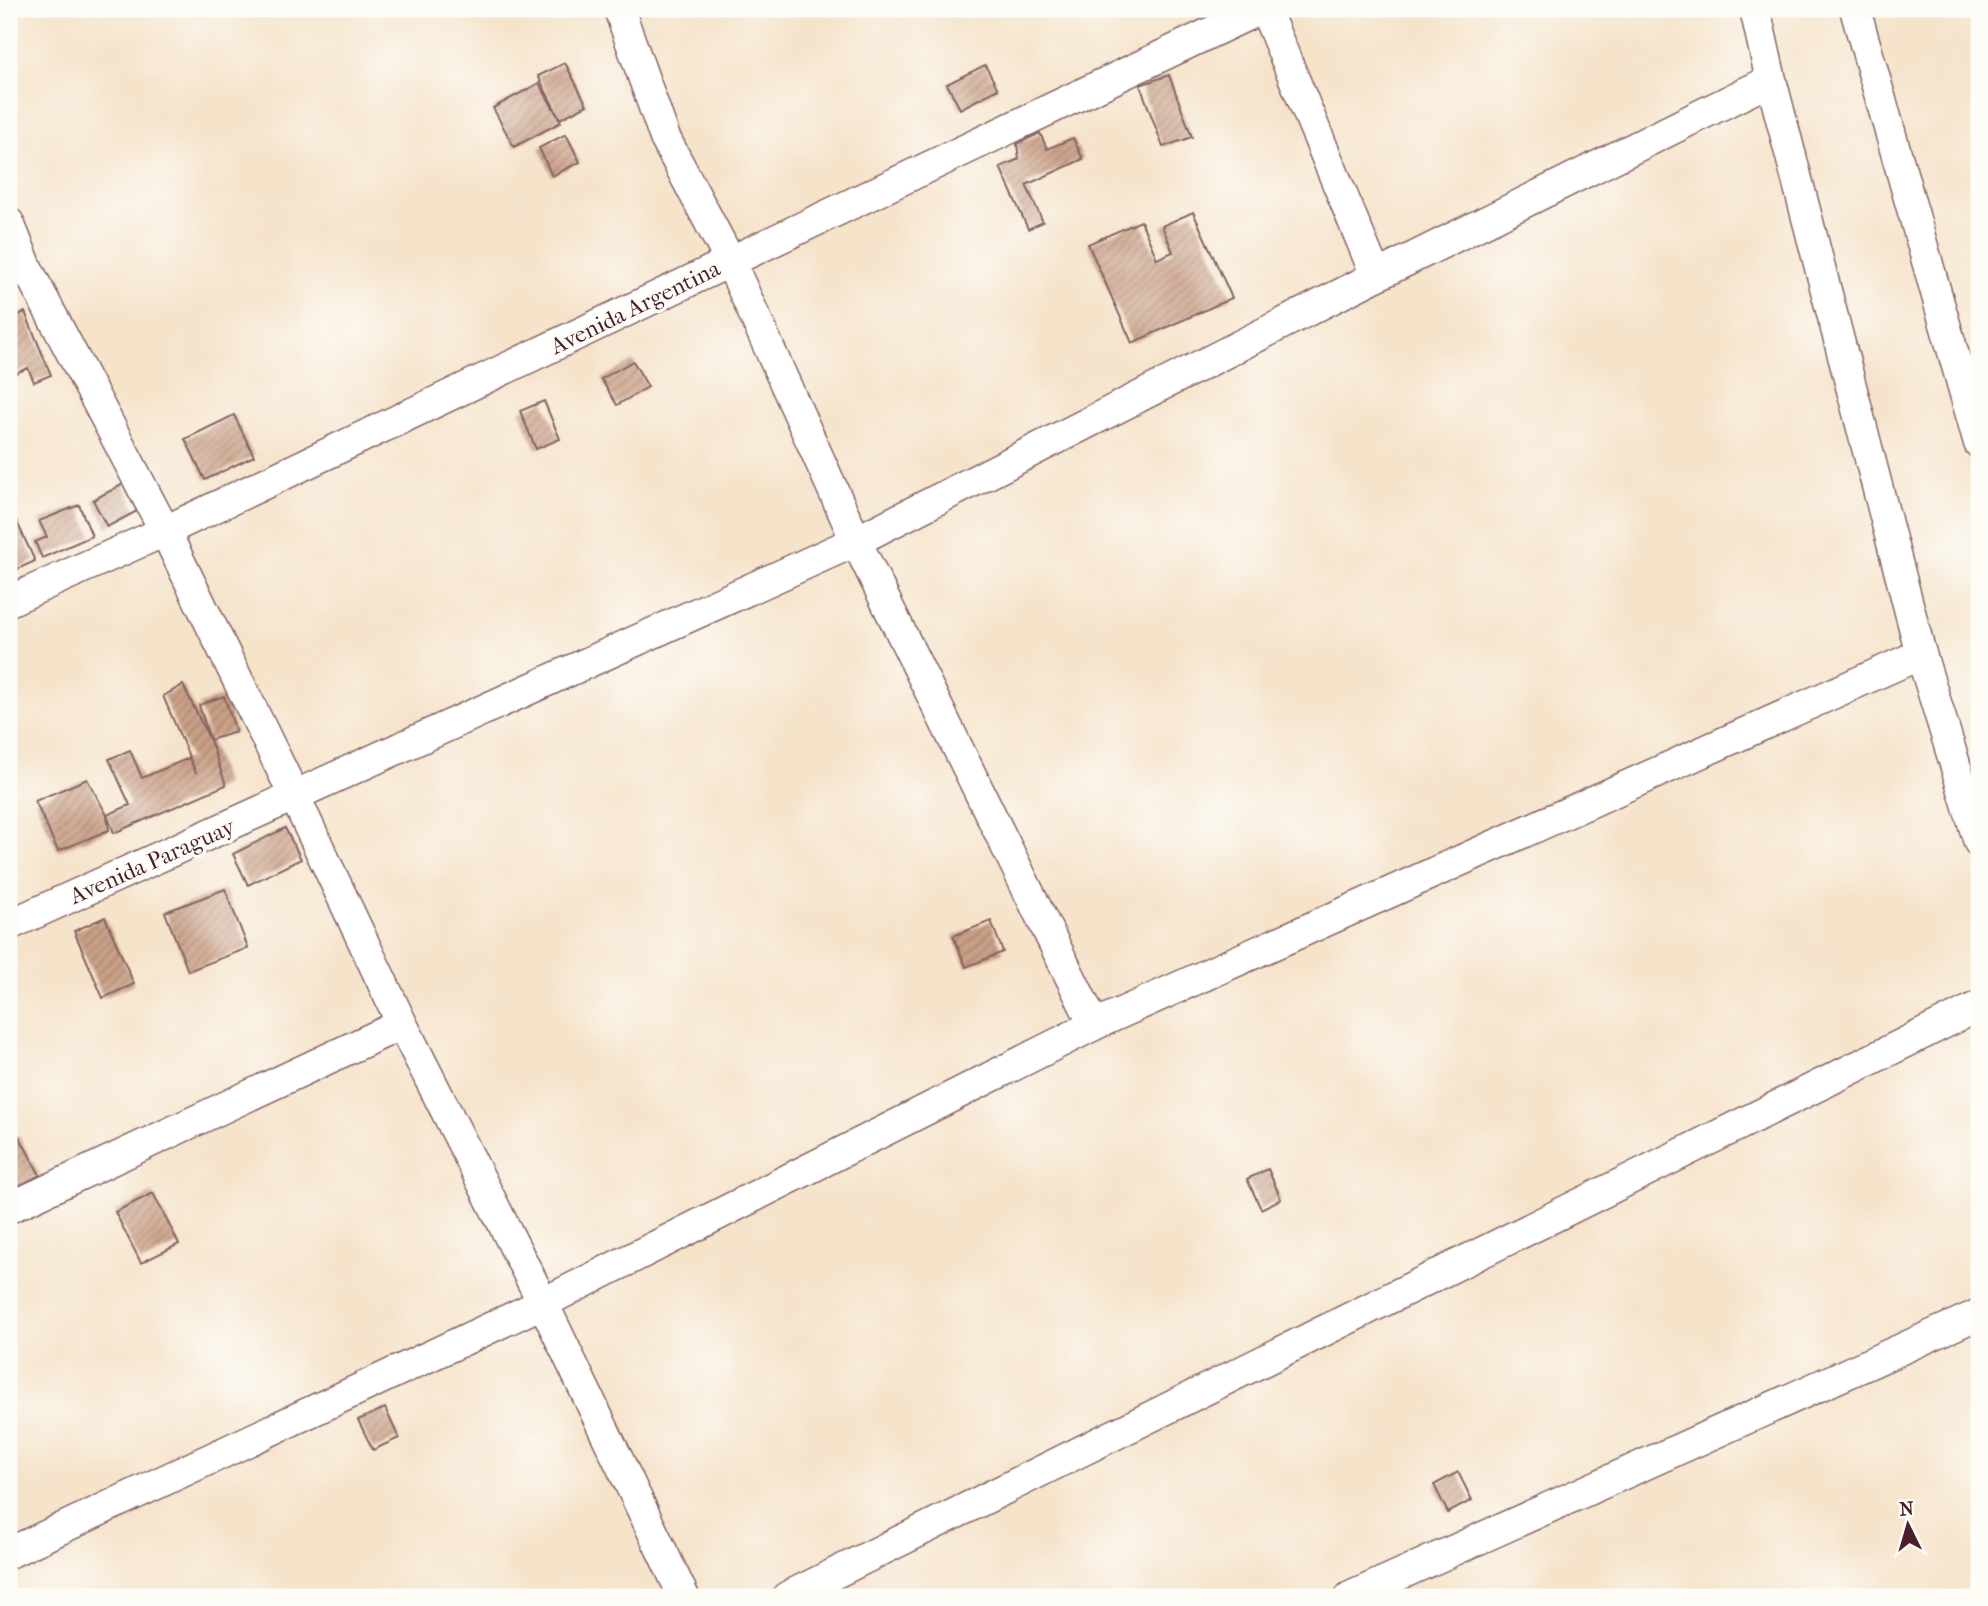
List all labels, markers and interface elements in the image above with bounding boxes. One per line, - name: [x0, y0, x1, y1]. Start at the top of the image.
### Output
- street label: Avenida Argentina: [545, 255, 725, 361]
- street label: Avenida Paraguay: [65, 813, 240, 910]
- north arrow: [1872, 1490, 1942, 1560]
- text: N: [1898, 1497, 1915, 1521]

